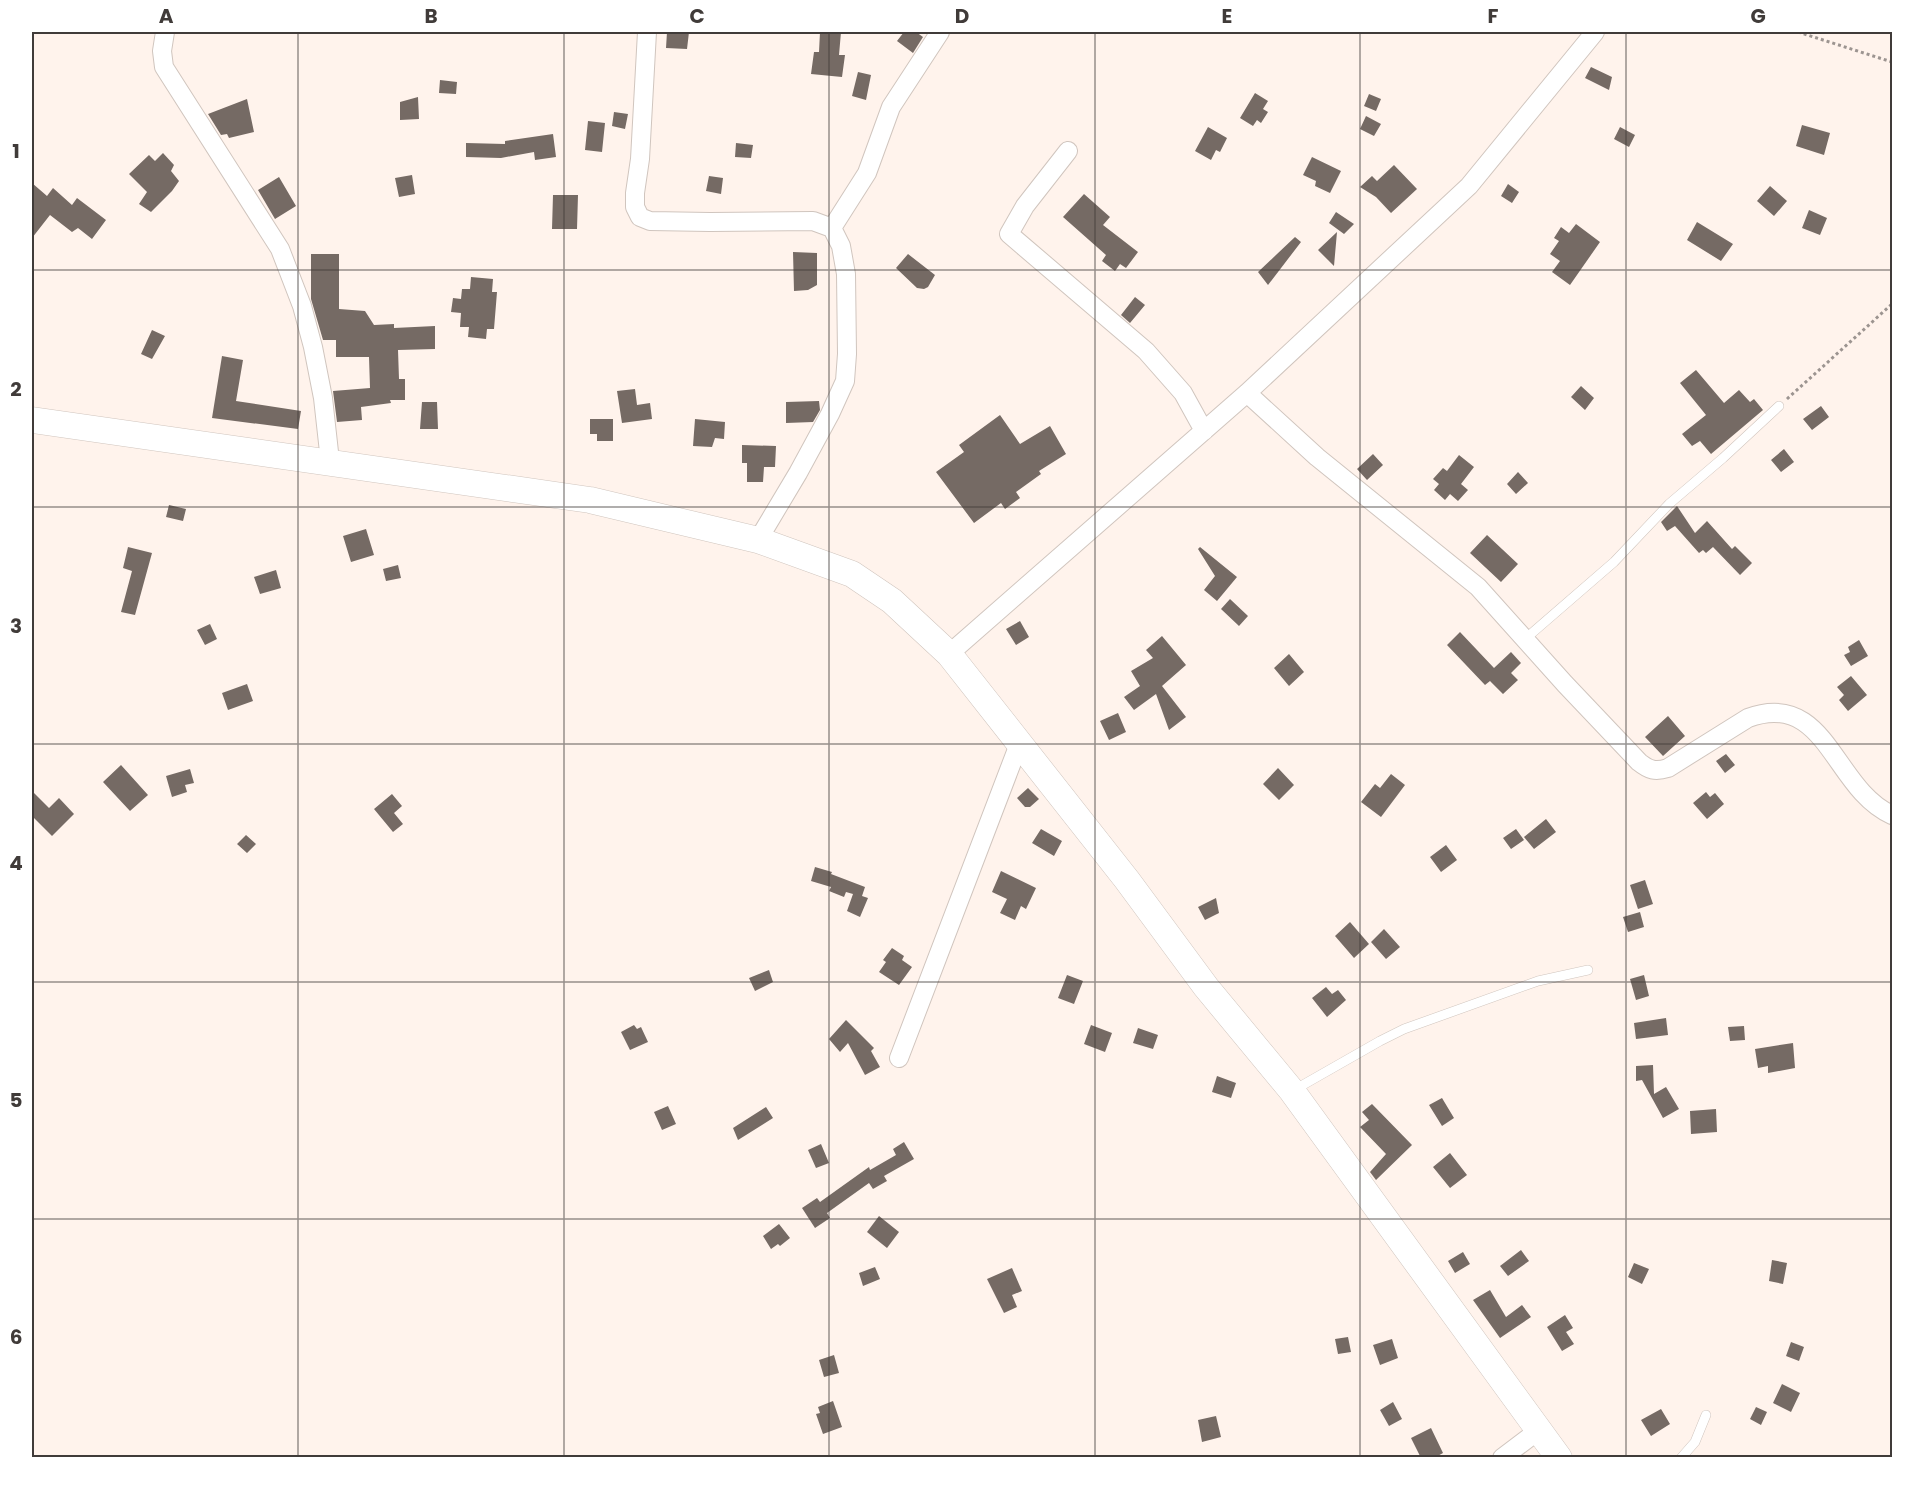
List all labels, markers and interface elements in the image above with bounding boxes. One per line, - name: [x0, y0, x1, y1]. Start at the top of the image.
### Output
- text: A: [159, 2, 174, 30]
- text: B: [424, 2, 438, 30]
- text: C: [689, 2, 705, 30]
- text: D: [955, 2, 969, 30]
- text: E: [1222, 2, 1232, 30]
- text: F: [1488, 2, 1499, 30]
- text: G: [1750, 2, 1766, 30]
- text: 1: [12, 137, 20, 165]
- text: 2: [10, 375, 22, 403]
- text: 3: [10, 612, 22, 640]
- text: 4: [9, 849, 23, 877]
- text: 5: [10, 1086, 23, 1114]
- text: 6: [10, 1323, 22, 1351]

